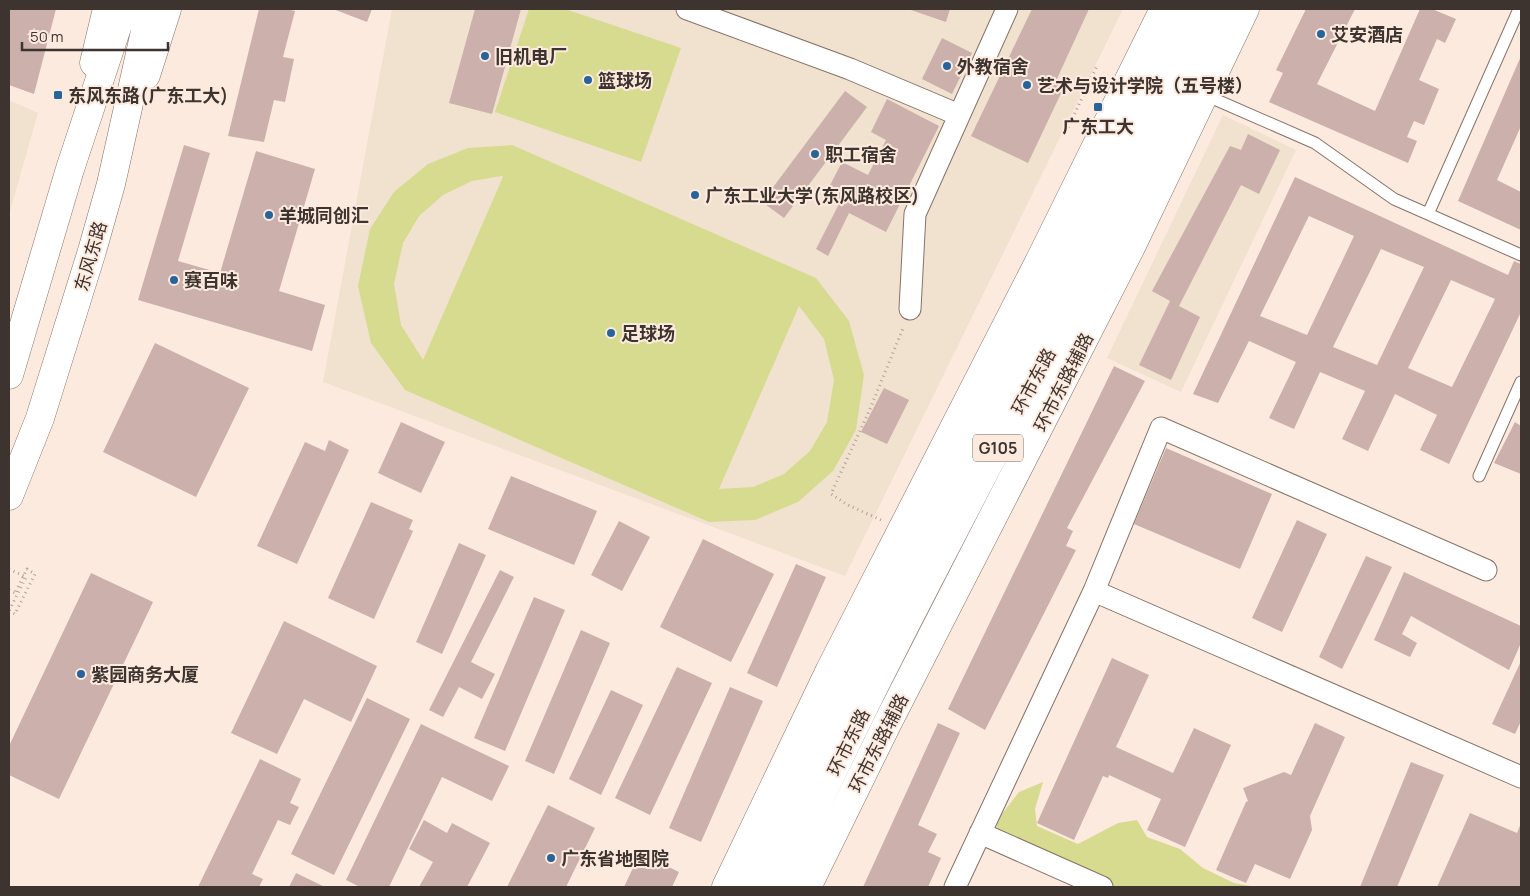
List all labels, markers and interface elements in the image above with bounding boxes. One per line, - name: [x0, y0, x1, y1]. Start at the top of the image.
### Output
- scale bar: [22, 20, 169, 52]
- place label: 艾安酒店: [1331, 22, 1403, 46]
- text: 50 m: [30, 26, 64, 47]
- marker: 艾安酒店: [1315, 28, 1327, 40]
- place label: 旧机电厂: [495, 44, 567, 68]
- marker: 旧机电厂: [479, 50, 491, 62]
- place label: 外教宿舍: [957, 54, 1029, 78]
- marker: 外教宿舍: [941, 60, 953, 72]
- place label: 篮球场: [598, 68, 652, 92]
- place label: 艺术与设计学院（五号楼）: [1037, 73, 1253, 97]
- marker: 篮球场: [582, 74, 594, 86]
- marker: 艺术与设计学院（五号楼）: [1021, 79, 1033, 91]
- place label: 东风东路(广东工大): [68, 83, 228, 107]
- marker: 东风东路(广东工大): [52, 89, 64, 101]
- marker: 广东工大: [1092, 101, 1104, 113]
- place label: 广东工大: [1062, 114, 1134, 138]
- place label: 职工宿舍: [825, 142, 897, 166]
- marker: 职工宿舍: [809, 148, 821, 160]
- place label: 广东工业大学(东风路校区): [705, 183, 919, 207]
- marker: 广东工业大学(东风路校区): [689, 189, 701, 201]
- place label: 羊城同创汇: [279, 203, 369, 227]
- marker: 羊城同创汇: [263, 209, 275, 221]
- street label: 东风东路: [69, 218, 111, 294]
- place label: 赛百味: [184, 268, 238, 292]
- marker: 赛百味: [168, 274, 180, 286]
- place label: 足球场: [621, 321, 675, 345]
- marker: 足球场: [605, 327, 617, 339]
- street label: 环市东路辅路: [1028, 328, 1098, 436]
- street label: 环市东路: [1006, 344, 1060, 418]
- road number: G105: [973, 434, 1023, 462]
- place label: 紫园商务大厦: [91, 662, 199, 686]
- marker: 紫园商务大厦: [75, 668, 87, 680]
- street label: 环市东路辅路: [843, 689, 913, 797]
- street label: 环市东路: [821, 704, 875, 780]
- place label: 广东省地图院: [561, 846, 669, 870]
- marker: 广东省地图院: [545, 852, 557, 864]

